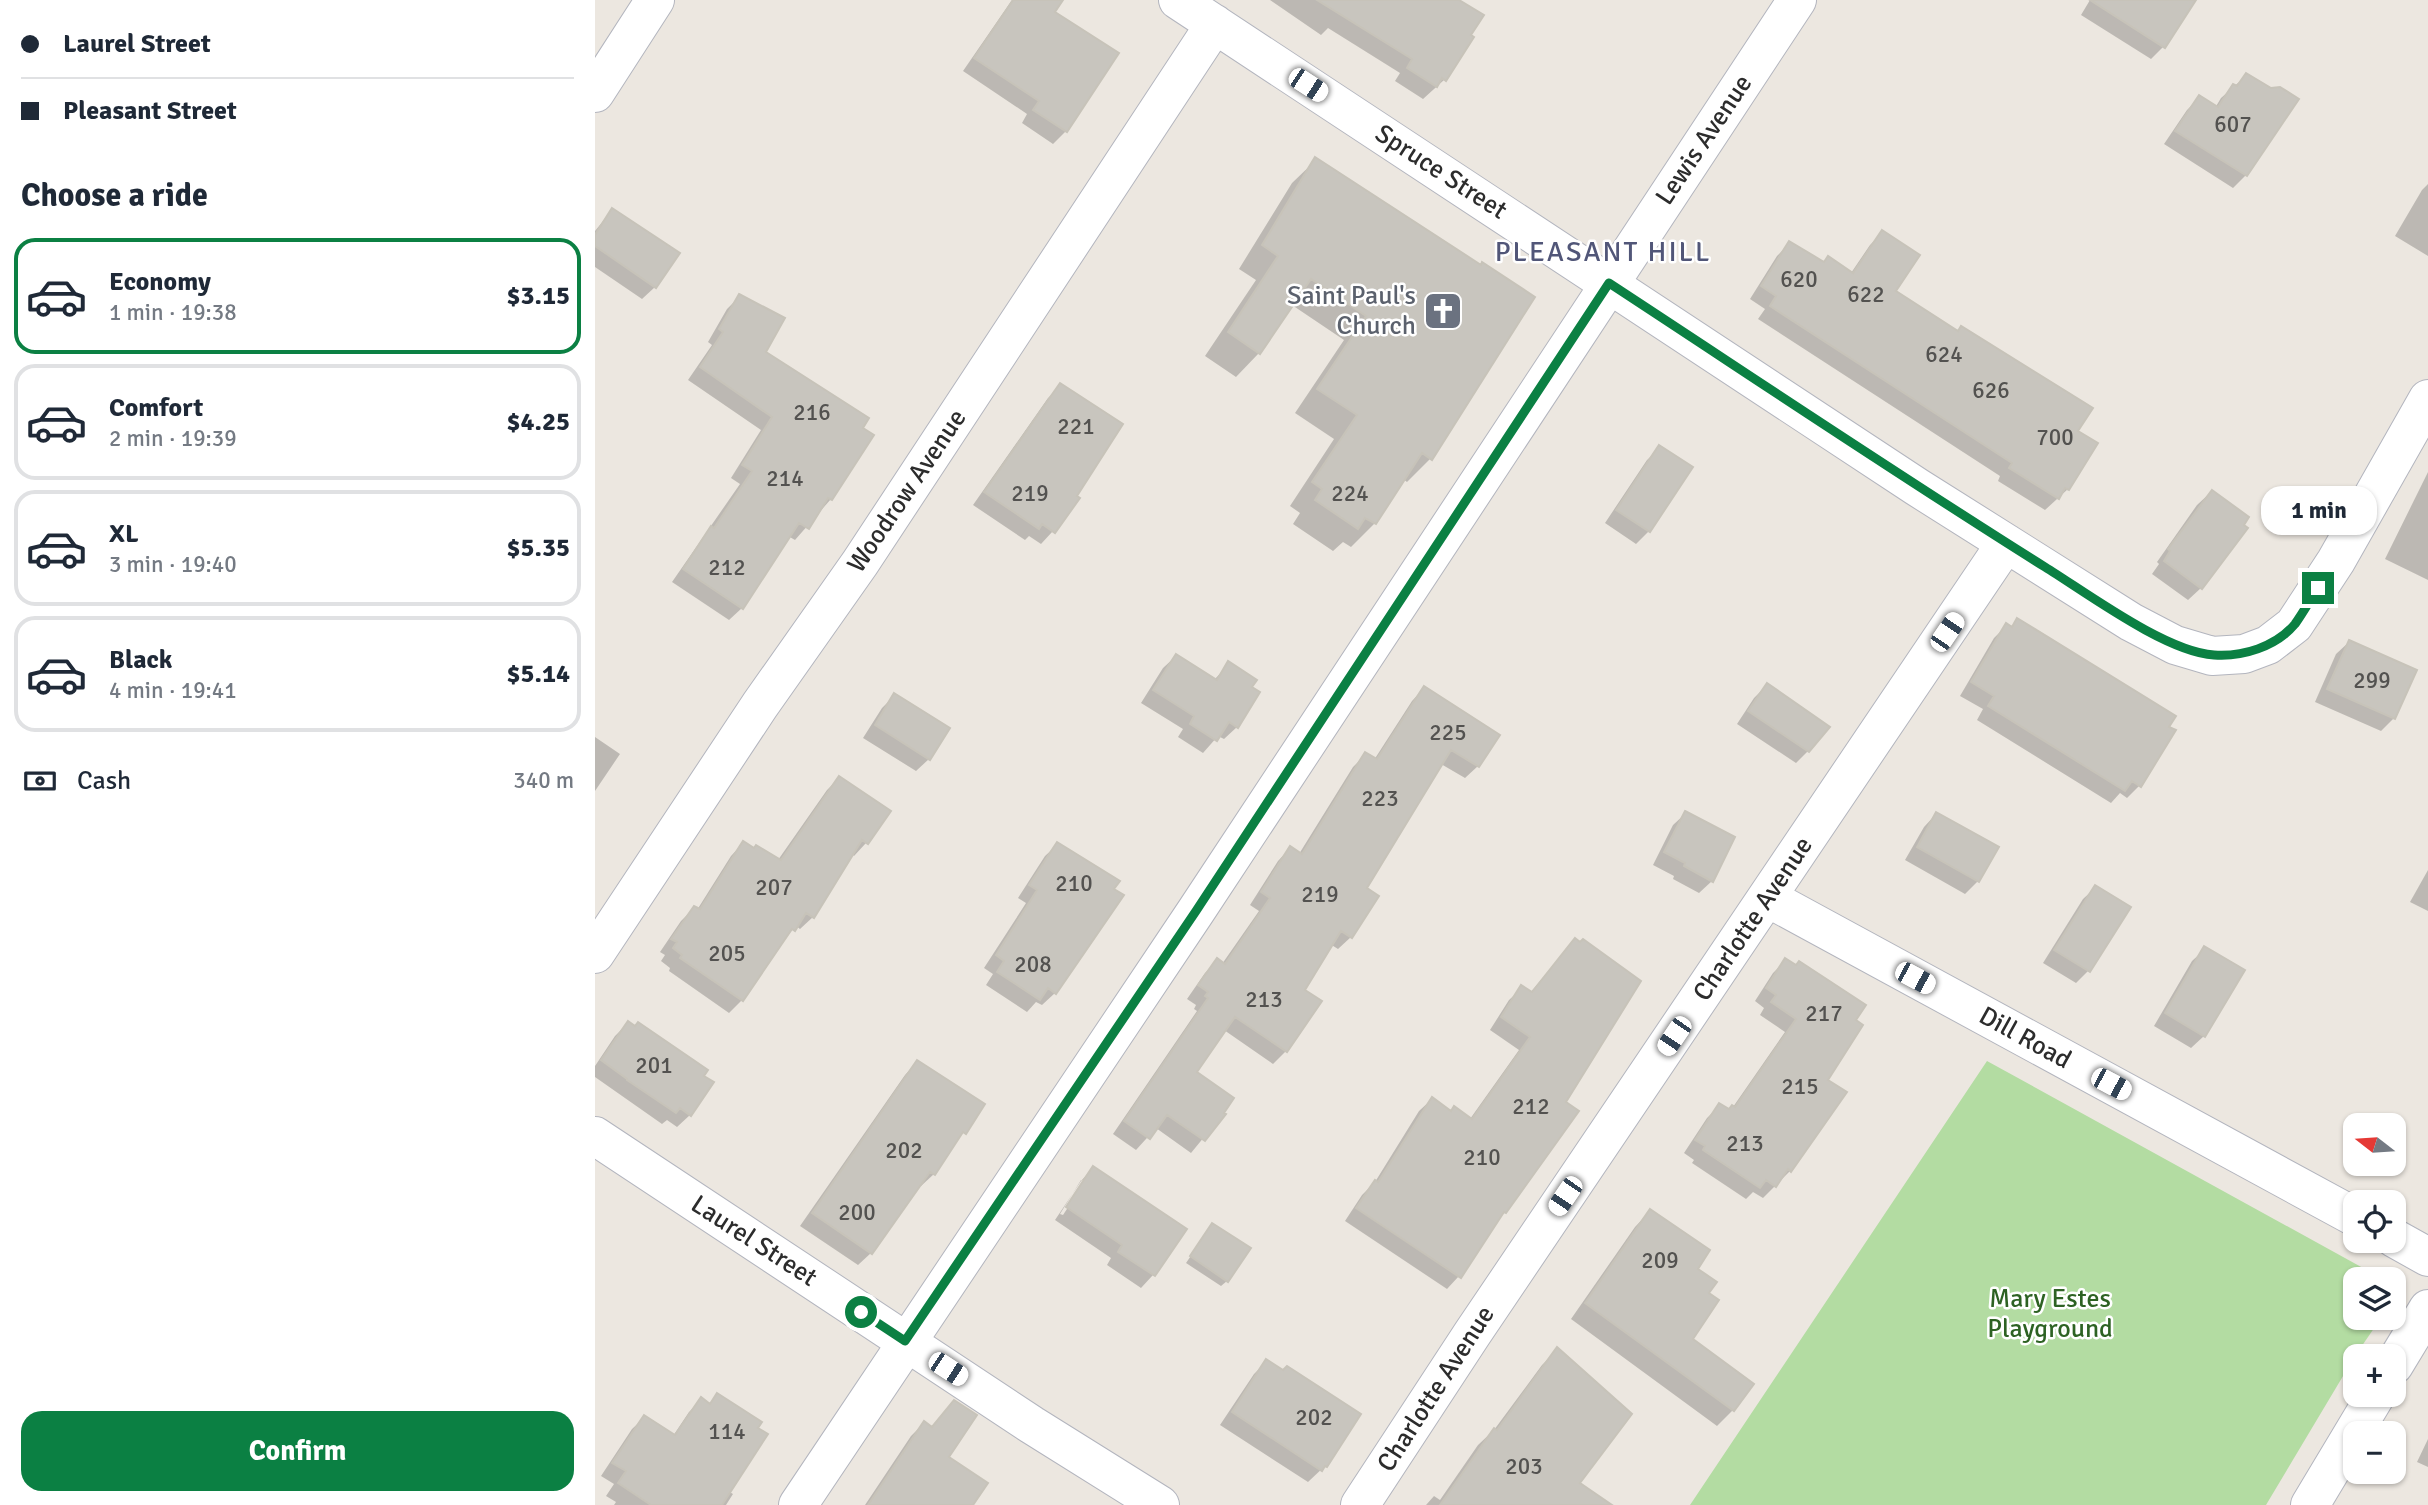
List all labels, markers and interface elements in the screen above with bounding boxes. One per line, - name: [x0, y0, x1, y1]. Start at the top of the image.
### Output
- text: Laurel Street: [63, 28, 211, 60]
- car: [1285, 65, 1332, 105]
- street label: Lewis Avenue: [1649, 69, 1759, 211]
- text: Pleasant Street: [63, 95, 237, 127]
- house number: 607: [2214, 110, 2252, 139]
- street label: Spruce Street: [1369, 118, 1513, 226]
- text: Choose a ride: [21, 176, 208, 215]
- district label: PLEASANT HILL: [1495, 235, 1711, 269]
- icon: car: [25, 265, 88, 328]
- house number: 620: [1780, 265, 1818, 294]
- text: Economy: [109, 266, 211, 298]
- text: $3.15: [506, 280, 570, 312]
- place label: Saint Paul's Church: [1287, 280, 1416, 342]
- house number: 622: [1847, 280, 1885, 309]
- church icon: Saint Paul's Church: [1422, 290, 1464, 332]
- text: 1 min · 19:38: [109, 298, 237, 327]
- house number: 624: [1925, 340, 1963, 369]
- house number: 626: [1972, 376, 2010, 405]
- icon: car: [25, 391, 88, 454]
- text: Comfort: [109, 392, 203, 424]
- house number: 216: [793, 398, 831, 427]
- street label: Woodrow Avenue: [841, 403, 973, 579]
- text: $4.25: [506, 406, 570, 438]
- house number: 221: [1057, 412, 1095, 441]
- house number: 700: [2036, 423, 2074, 452]
- text: 2 min · 19:39: [109, 424, 237, 453]
- house number: 214: [766, 464, 804, 493]
- house number: 219: [1011, 479, 1049, 508]
- house number: 224: [1331, 479, 1369, 508]
- callout: 1 min: [2260, 486, 2376, 536]
- text: 1 min: [2291, 496, 2347, 525]
- icon: car: [25, 517, 88, 580]
- text: XL: [109, 518, 139, 550]
- text: $5.35: [506, 532, 570, 564]
- text: 3 min · 19:40: [109, 550, 237, 579]
- house number: 212: [708, 553, 746, 582]
- route end: [2302, 572, 2334, 604]
- car: [1927, 609, 1968, 655]
- icon: car: [25, 643, 88, 706]
- text: Black: [109, 644, 172, 676]
- text: $5.14: [506, 658, 570, 690]
- house number: 299: [2353, 666, 2391, 695]
- text: 4 min · 19:41: [109, 676, 237, 705]
- house number: 225: [1429, 718, 1467, 747]
- icon: cash: [21, 762, 59, 800]
- text: Cash: [77, 765, 131, 797]
- text: 340 m: [513, 766, 574, 795]
- house number: 223: [1361, 784, 1399, 813]
- street label: Charlotte Avenue: [1686, 831, 1820, 1007]
- house number: 210: [1055, 869, 1093, 898]
- house number: 207: [755, 873, 793, 902]
- house number: 219: [1301, 880, 1339, 909]
- house number: 205: [708, 939, 746, 968]
- house number: 208: [1014, 950, 1052, 979]
- car: [1892, 959, 1939, 997]
- house number: 213: [1245, 985, 1283, 1014]
- house number: 217: [1805, 999, 1843, 1028]
- street label: Dill Road: [1973, 1000, 2077, 1076]
- car: [1654, 1013, 1695, 1059]
- house number: 201: [635, 1051, 673, 1080]
- car: [2088, 1065, 2135, 1103]
- house number: 215: [1781, 1072, 1819, 1101]
- house number: 212: [1512, 1092, 1550, 1121]
- north arrow: [2343, 1113, 2406, 1176]
- map controls: [2343, 1113, 2406, 1484]
- house number: 213: [1726, 1129, 1764, 1158]
- house number: 202: [885, 1136, 923, 1165]
- house number: 210: [1463, 1143, 1501, 1172]
- car: [1545, 1173, 1586, 1219]
- street label: Laurel Street: [685, 1188, 823, 1294]
- button: locate: [2343, 1190, 2406, 1253]
- house number: 200: [838, 1198, 876, 1227]
- house number: 209: [1641, 1246, 1679, 1275]
- button: layers: [2343, 1267, 2406, 1330]
- park label: Mary Estes Playground: [1987, 1283, 2113, 1345]
- route start: [845, 1296, 877, 1328]
- street label: Charlotte Avenue: [1370, 1300, 1502, 1478]
- button: +: [2343, 1344, 2406, 1407]
- car: [925, 1349, 972, 1389]
- house number: 202: [1295, 1403, 1333, 1432]
- button: Confirm: [21, 1411, 574, 1491]
- house number: 114: [708, 1417, 746, 1446]
- button: −: [2343, 1421, 2406, 1484]
- house number: 203: [1505, 1452, 1543, 1481]

